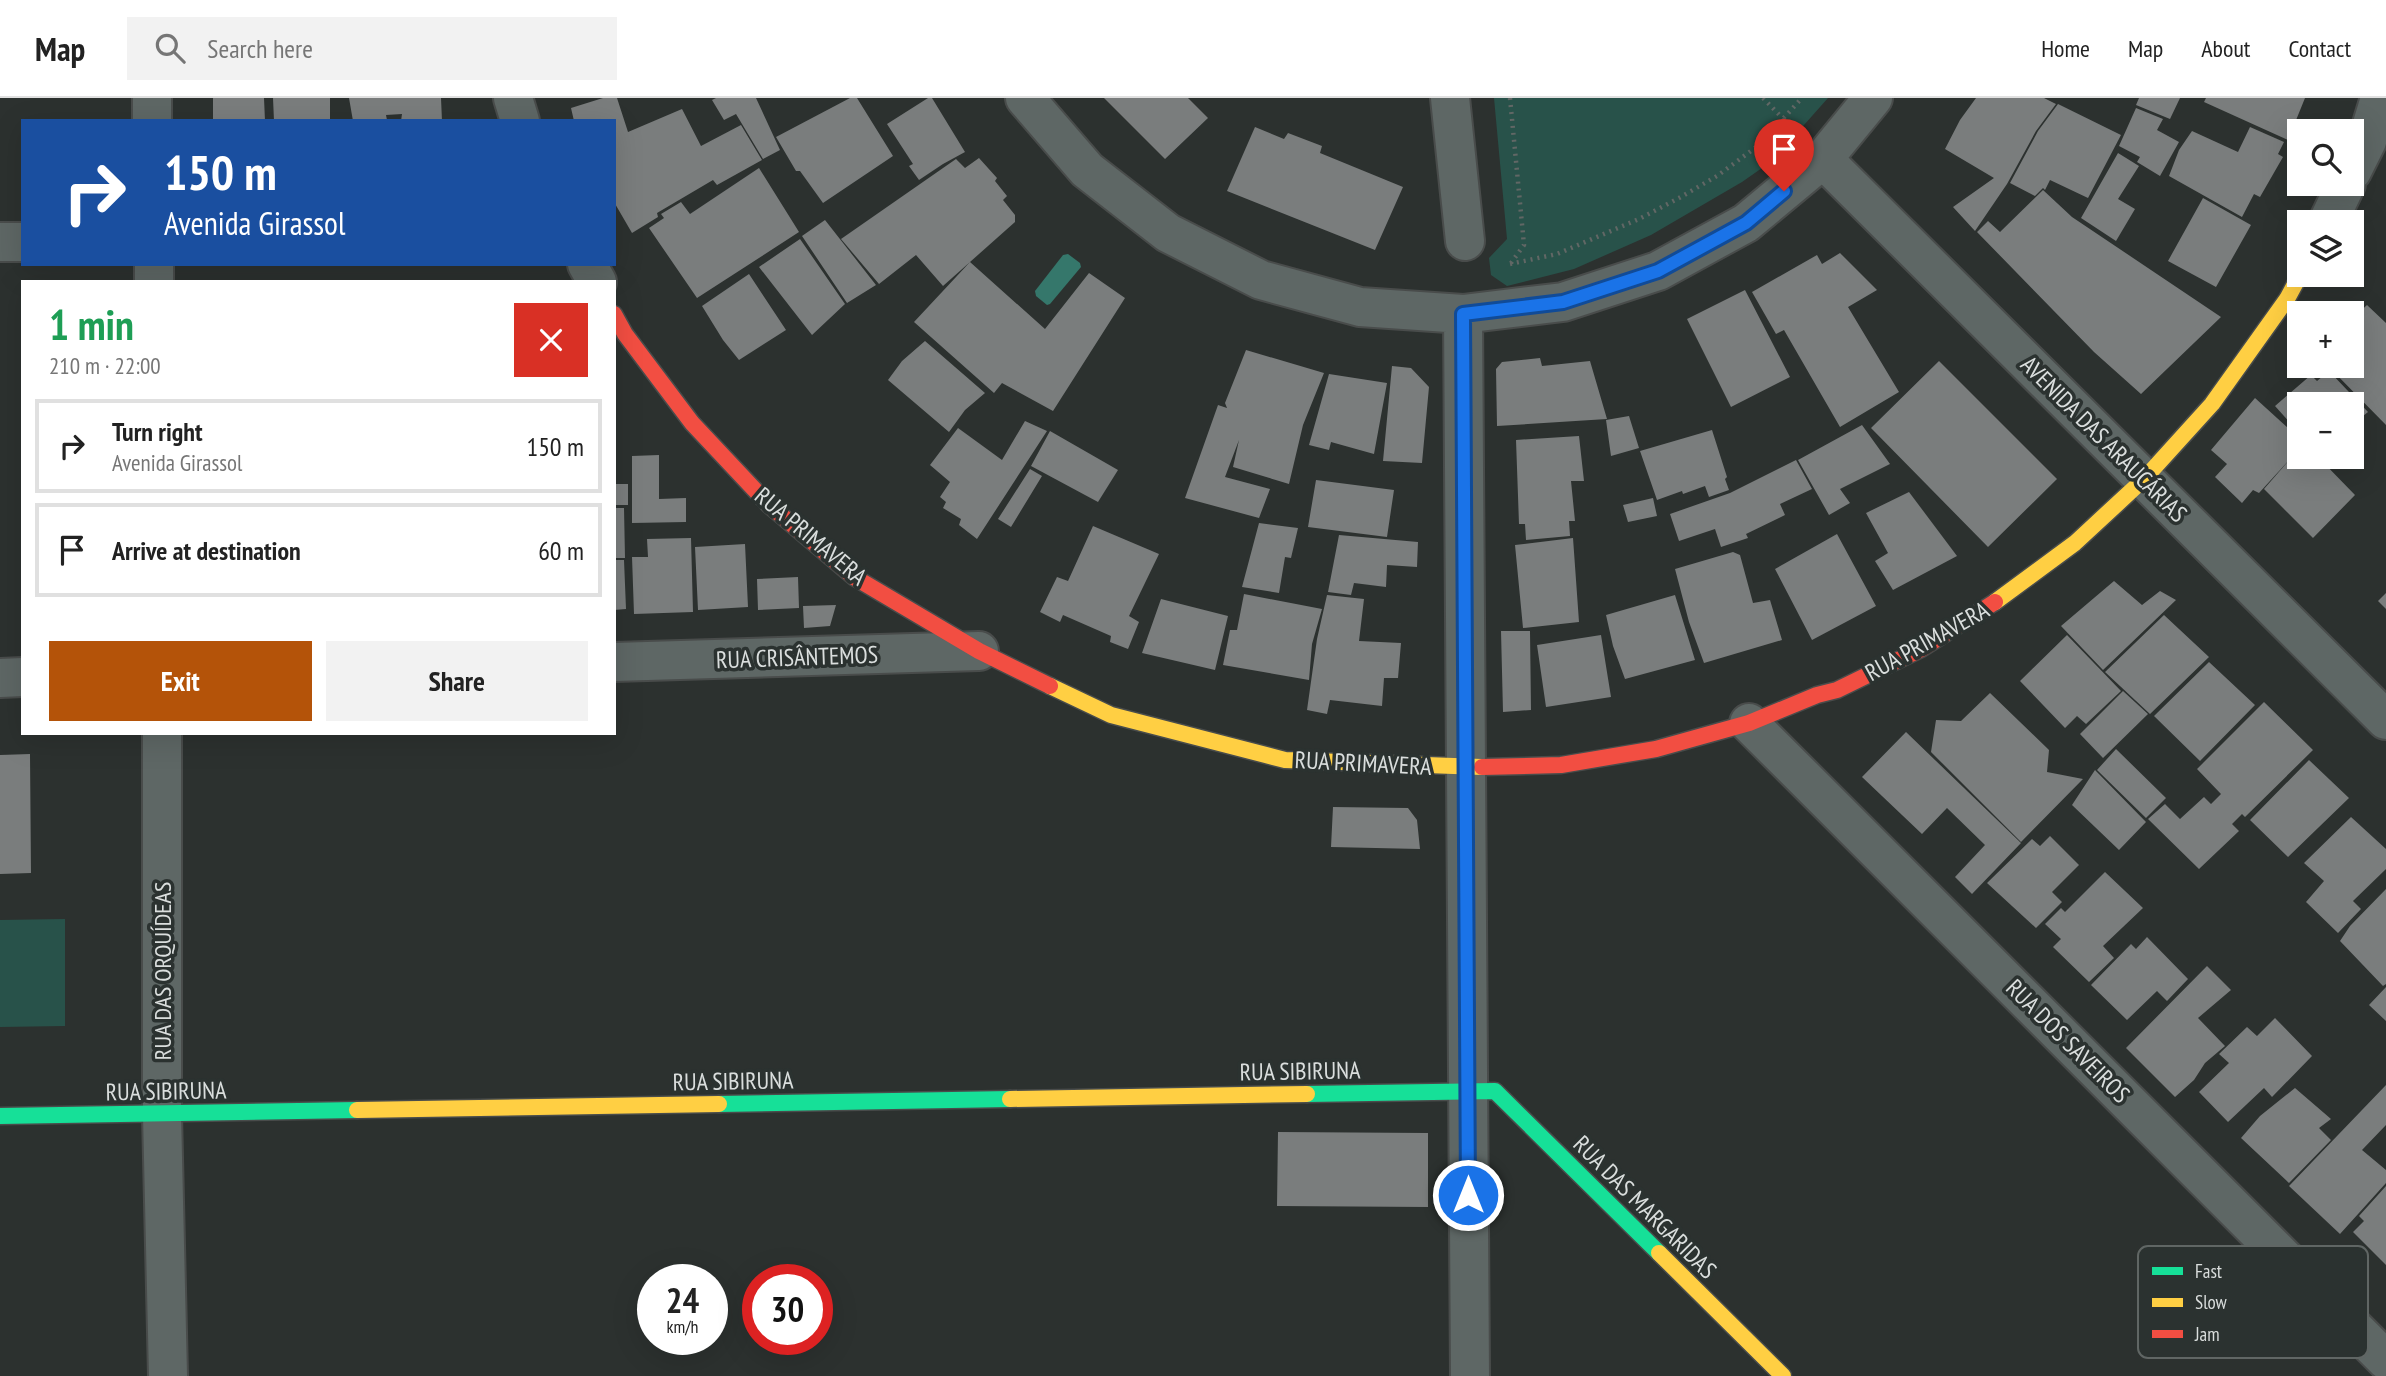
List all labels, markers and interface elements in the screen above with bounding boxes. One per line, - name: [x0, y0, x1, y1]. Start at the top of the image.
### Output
- search box: [127, 17, 617, 80]
- text: Map: [35, 27, 85, 70]
- icon: search: [151, 29, 189, 67]
- text: Search here: [207, 32, 313, 65]
- text: Home: [2041, 33, 2090, 64]
- text: Map: [2128, 33, 2163, 64]
- text: About: [2201, 33, 2250, 64]
- text: Contact: [2288, 33, 2351, 64]
- pin: [1754, 119, 1814, 191]
- map controls: [2287, 119, 2364, 469]
- button: search: [2287, 119, 2364, 196]
- icon: arrive: [1765, 130, 1803, 168]
- text: 150 m: [164, 140, 277, 204]
- icon: right: [49, 147, 140, 238]
- text: Avenida Girassol: [164, 202, 345, 244]
- button: layers: [2287, 210, 2364, 287]
- text: 1 min: [49, 297, 134, 352]
- button: +: [2287, 301, 2364, 378]
- button: close: [514, 303, 588, 377]
- street label: AVENIDA DAS ARAUCÁRIAS: [2014, 349, 2194, 529]
- text: 210 m · 22:00: [49, 351, 161, 380]
- button: −: [2287, 392, 2364, 469]
- text: Turn right: [112, 415, 203, 448]
- icon: right: [53, 427, 91, 465]
- text: 150 m: [526, 430, 584, 463]
- text: Avenida Girassol: [112, 448, 242, 477]
- street label: RUA PRIMAVERA: [749, 480, 874, 592]
- icon: arrive: [53, 531, 91, 569]
- text: Arrive at destination: [112, 534, 301, 567]
- text: 60 m: [538, 534, 584, 567]
- street label: RUA PRIMAVERA: [1860, 594, 1995, 688]
- street label: RUA CRISÂNTEMOS: [715, 639, 879, 675]
- button: Exit: [49, 641, 312, 721]
- button: Share: [326, 641, 588, 721]
- street label: RUA PRIMAVERA: [1294, 744, 1433, 782]
- street label: RUA DAS ORQUÍDEAS: [147, 882, 178, 1060]
- street label: RUA DOS SAVEIROS: [1999, 972, 2137, 1110]
- street label: RUA SIBIRUNA: [1239, 1054, 1361, 1088]
- street label: RUA SIBIRUNA: [672, 1064, 794, 1098]
- street label: RUA SIBIRUNA: [105, 1074, 227, 1108]
- street label: RUA DAS MARGARIDAS: [1567, 1129, 1723, 1285]
- position arrow: [1431, 1158, 1505, 1232]
- legend: [2138, 1246, 2368, 1358]
- text: Fast: [2195, 1259, 2223, 1283]
- speed limit sign: 30: [742, 1264, 833, 1355]
- text: 24: [666, 1277, 699, 1323]
- text: Slow: [2195, 1290, 2228, 1314]
- text: km/h: [667, 1315, 698, 1338]
- text: Jam: [2194, 1322, 2220, 1346]

